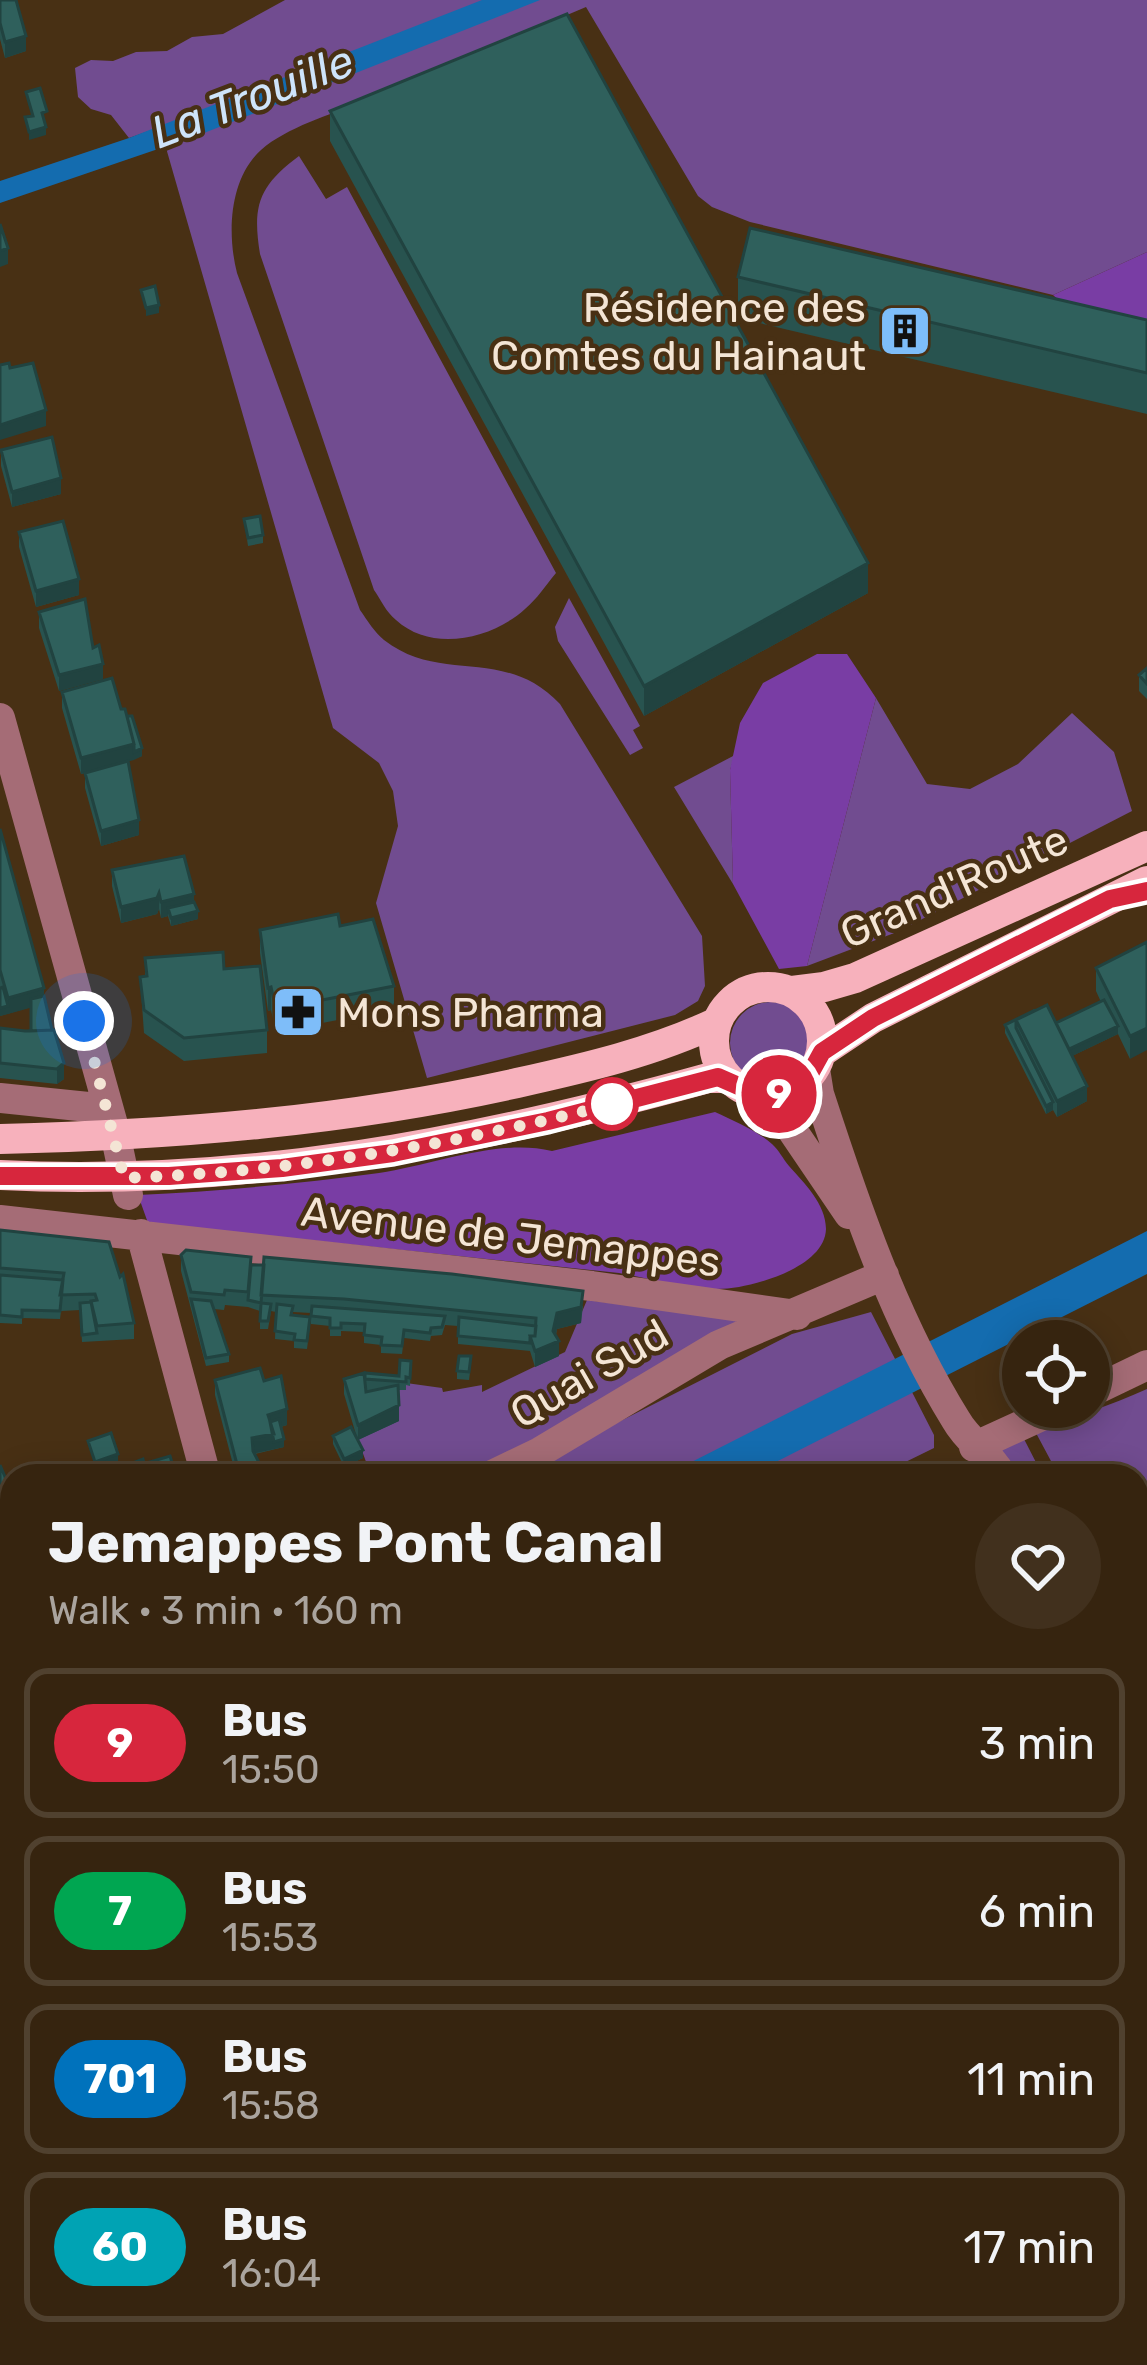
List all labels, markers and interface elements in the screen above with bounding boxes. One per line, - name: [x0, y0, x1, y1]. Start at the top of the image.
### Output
- water label: La Trouille: [144, 34, 361, 159]
- place label: Résidence des Comtes du Hainaut: [491, 283, 866, 381]
- building icon: Résidence des Comtes du Hainaut: [877, 303, 933, 359]
- street label: Grand'Route: [833, 815, 1076, 959]
- pharmacy icon: Mons Pharma: [270, 984, 326, 1040]
- place label: Mons Pharma: [337, 988, 604, 1038]
- your location: [54, 991, 114, 1051]
- line badge: 9: [740, 1055, 818, 1133]
- text: 9: [766, 1069, 792, 1119]
- unlabelled marker: [587, 1079, 637, 1129]
- street label: Avenue de Jemappes: [298, 1186, 723, 1288]
- street label: Quai Sud: [502, 1309, 677, 1439]
- map controls: [1002, 1320, 1110, 1428]
- button: locate: [1002, 1320, 1110, 1428]
- button: heart: [975, 1503, 1101, 1629]
- text: Jemappes Pont Canal: [48, 1509, 664, 1576]
- text: Walk · 3 min · 160 m: [48, 1588, 403, 1634]
- text: Bus: [222, 1694, 307, 1747]
- text: 3 min: [979, 1717, 1095, 1770]
- text: 9: [107, 1718, 133, 1768]
- text: 15:50: [222, 1747, 320, 1793]
- text: Bus: [222, 1862, 307, 1915]
- text: 6 min: [979, 1885, 1095, 1938]
- text: 7: [108, 1886, 132, 1936]
- text: 15:53: [222, 1915, 318, 1961]
- text: Bus: [222, 2030, 307, 2083]
- text: 11 min: [967, 2053, 1095, 2106]
- text: 701: [83, 2054, 157, 2104]
- text: 15:58: [222, 2083, 320, 2129]
- text: Bus: [222, 2198, 307, 2251]
- text: 17 min: [963, 2221, 1095, 2274]
- text: 60: [92, 2222, 148, 2272]
- text: 16:04: [222, 2251, 321, 2297]

